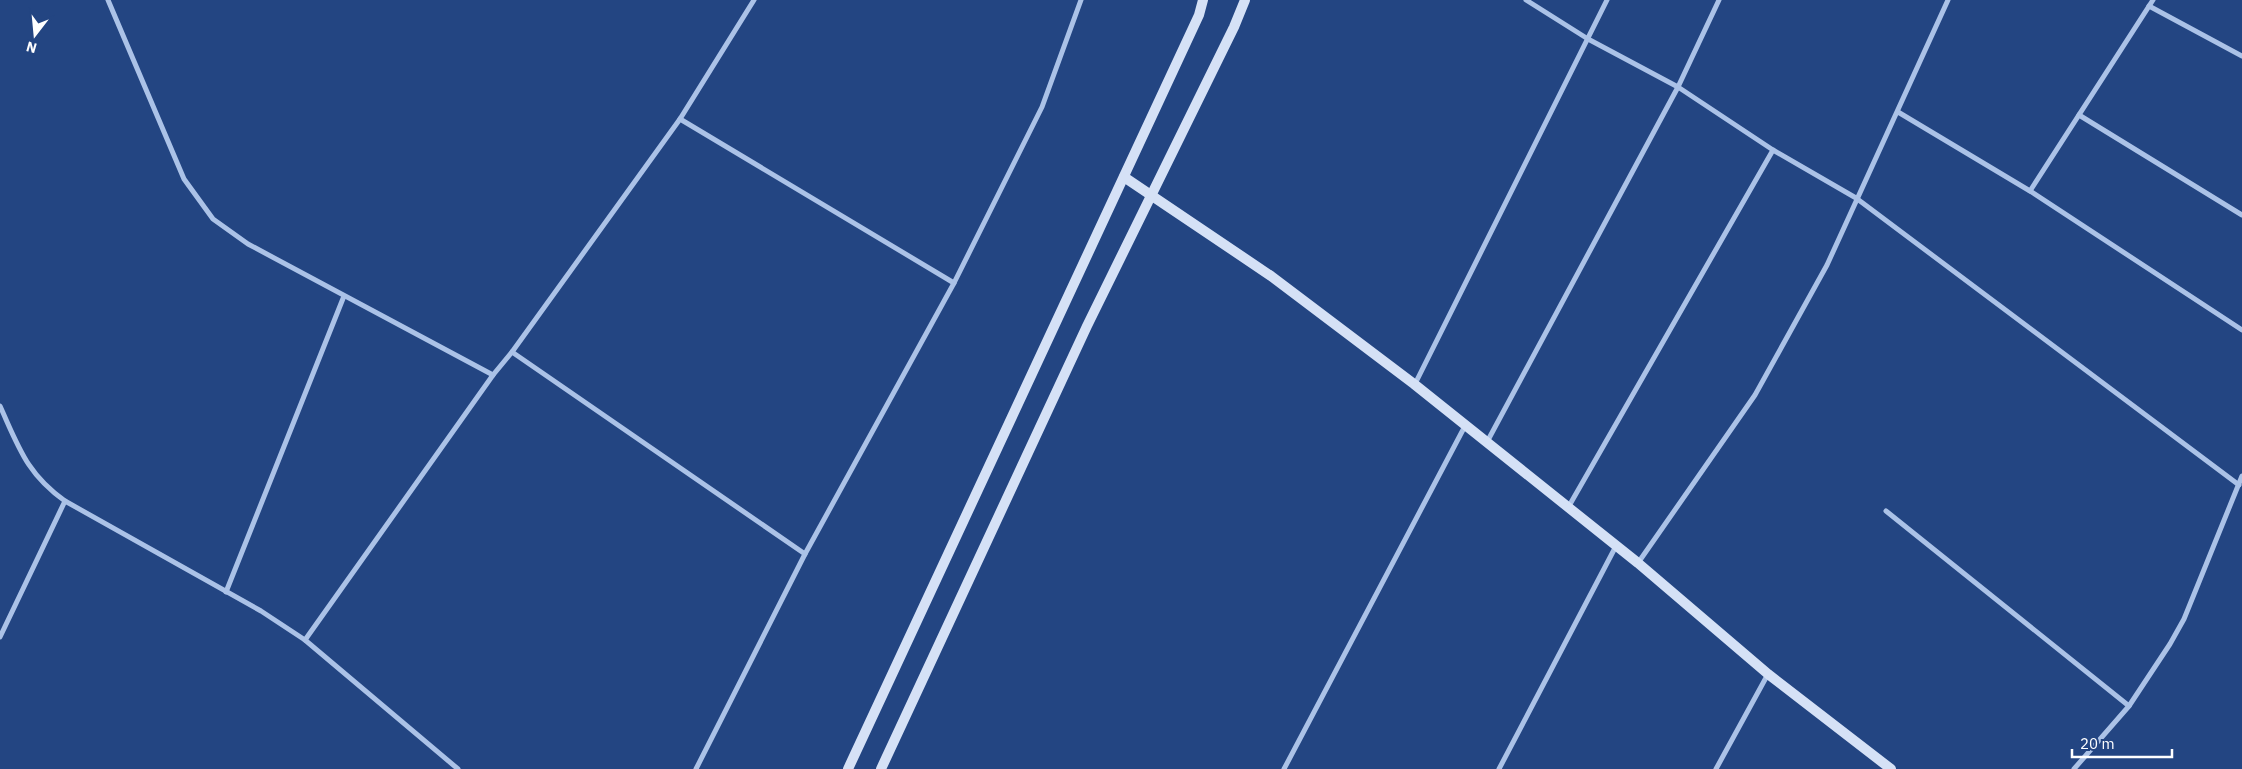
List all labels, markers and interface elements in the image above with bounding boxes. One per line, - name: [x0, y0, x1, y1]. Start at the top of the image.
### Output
- north arrow: [10, 10, 60, 60]
- text: N: [24, 37, 39, 58]
- scale bar: [2072, 726, 2172, 758]
- text: 20 m: [2080, 734, 2115, 753]

